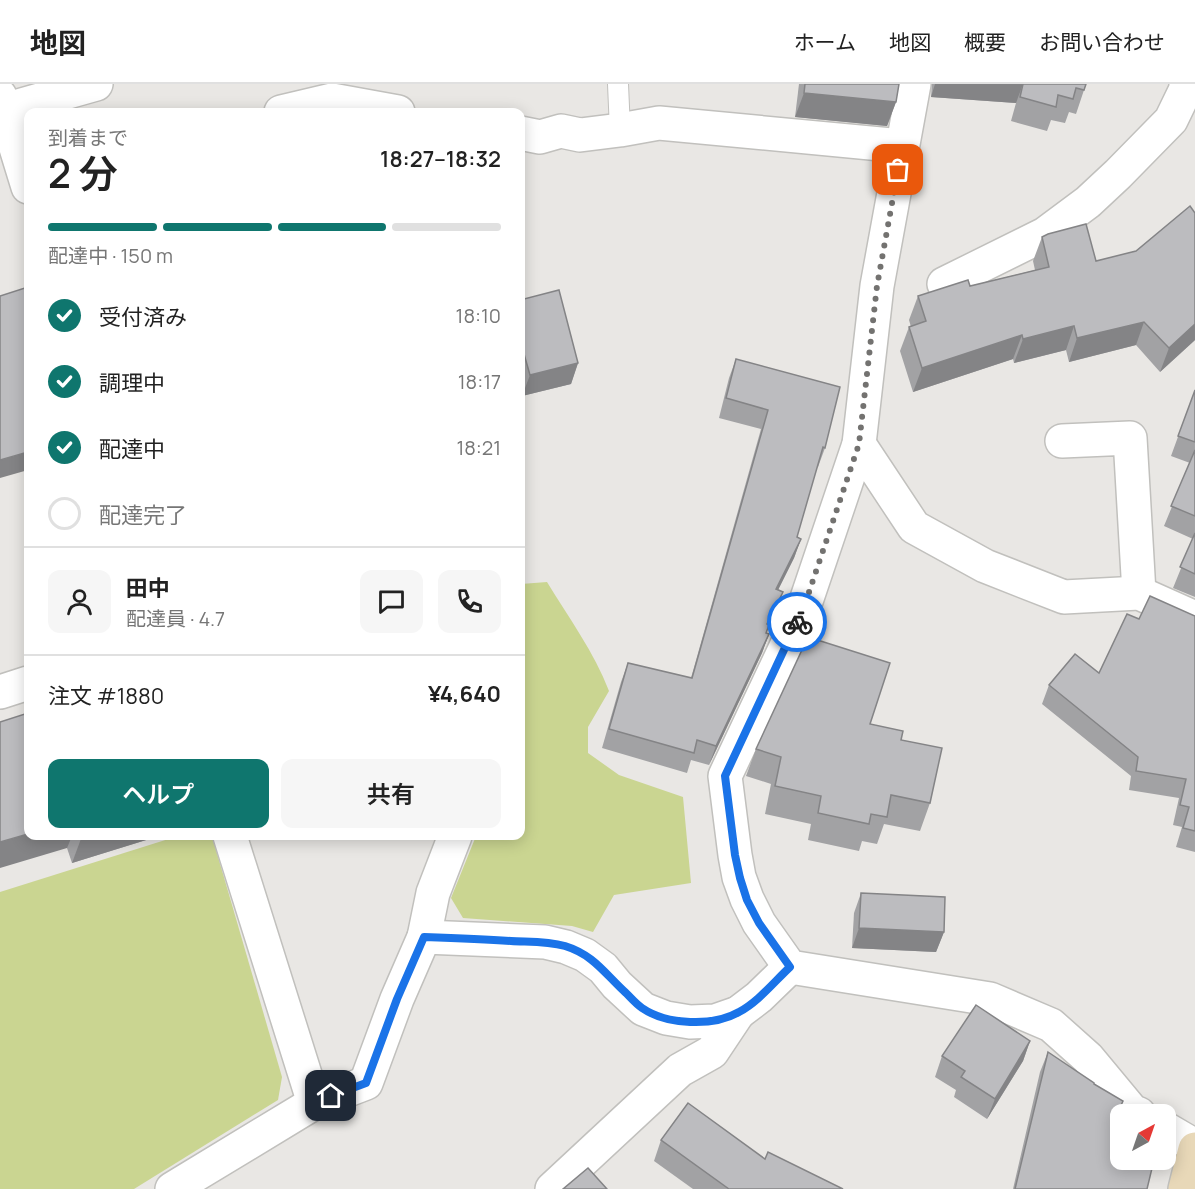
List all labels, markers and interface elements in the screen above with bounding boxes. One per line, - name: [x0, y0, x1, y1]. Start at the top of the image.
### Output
- text: 地図: [30, 23, 86, 61]
- text: ホーム: [794, 28, 856, 56]
- text: 地図: [889, 28, 931, 56]
- text: 概要: [964, 28, 1006, 56]
- text: お問い合わせ: [1039, 28, 1165, 56]
- text: 到着まで: [48, 124, 128, 151]
- text: 18:27–18:32: [380, 144, 501, 174]
- pin: [872, 144, 923, 195]
- text: 2 分: [48, 146, 118, 200]
- icon: bag: [881, 153, 914, 186]
- text: 配達中 · 150 m: [48, 242, 173, 269]
- icon: check: [48, 299, 81, 332]
- text: 受付済み: [99, 302, 187, 332]
- text: 18:10: [456, 302, 501, 329]
- icon: check: [48, 365, 81, 398]
- text: 調理中: [99, 368, 165, 398]
- text: 18:17: [458, 368, 501, 395]
- icon: check: [48, 431, 81, 464]
- text: 配達中: [99, 434, 165, 464]
- text: 18:21: [456, 434, 501, 461]
- text: 配達完了: [99, 500, 187, 530]
- button: person: [48, 570, 111, 633]
- button: chat: [360, 570, 423, 633]
- button: phone: [438, 570, 501, 633]
- text: 田中: [126, 573, 170, 603]
- courier: [767, 592, 827, 652]
- text: 配達員 · 4.7: [126, 605, 225, 632]
- icon: bike: [781, 606, 814, 639]
- text: ¥4,640: [428, 679, 501, 709]
- text: 注文 #1880: [48, 681, 164, 711]
- button: ヘルプ: [48, 759, 269, 828]
- button: 共有: [281, 759, 501, 828]
- pin: [305, 1070, 356, 1121]
- icon: home: [314, 1079, 347, 1112]
- north arrow: [1110, 1104, 1176, 1170]
- map controls: [1110, 1104, 1176, 1170]

